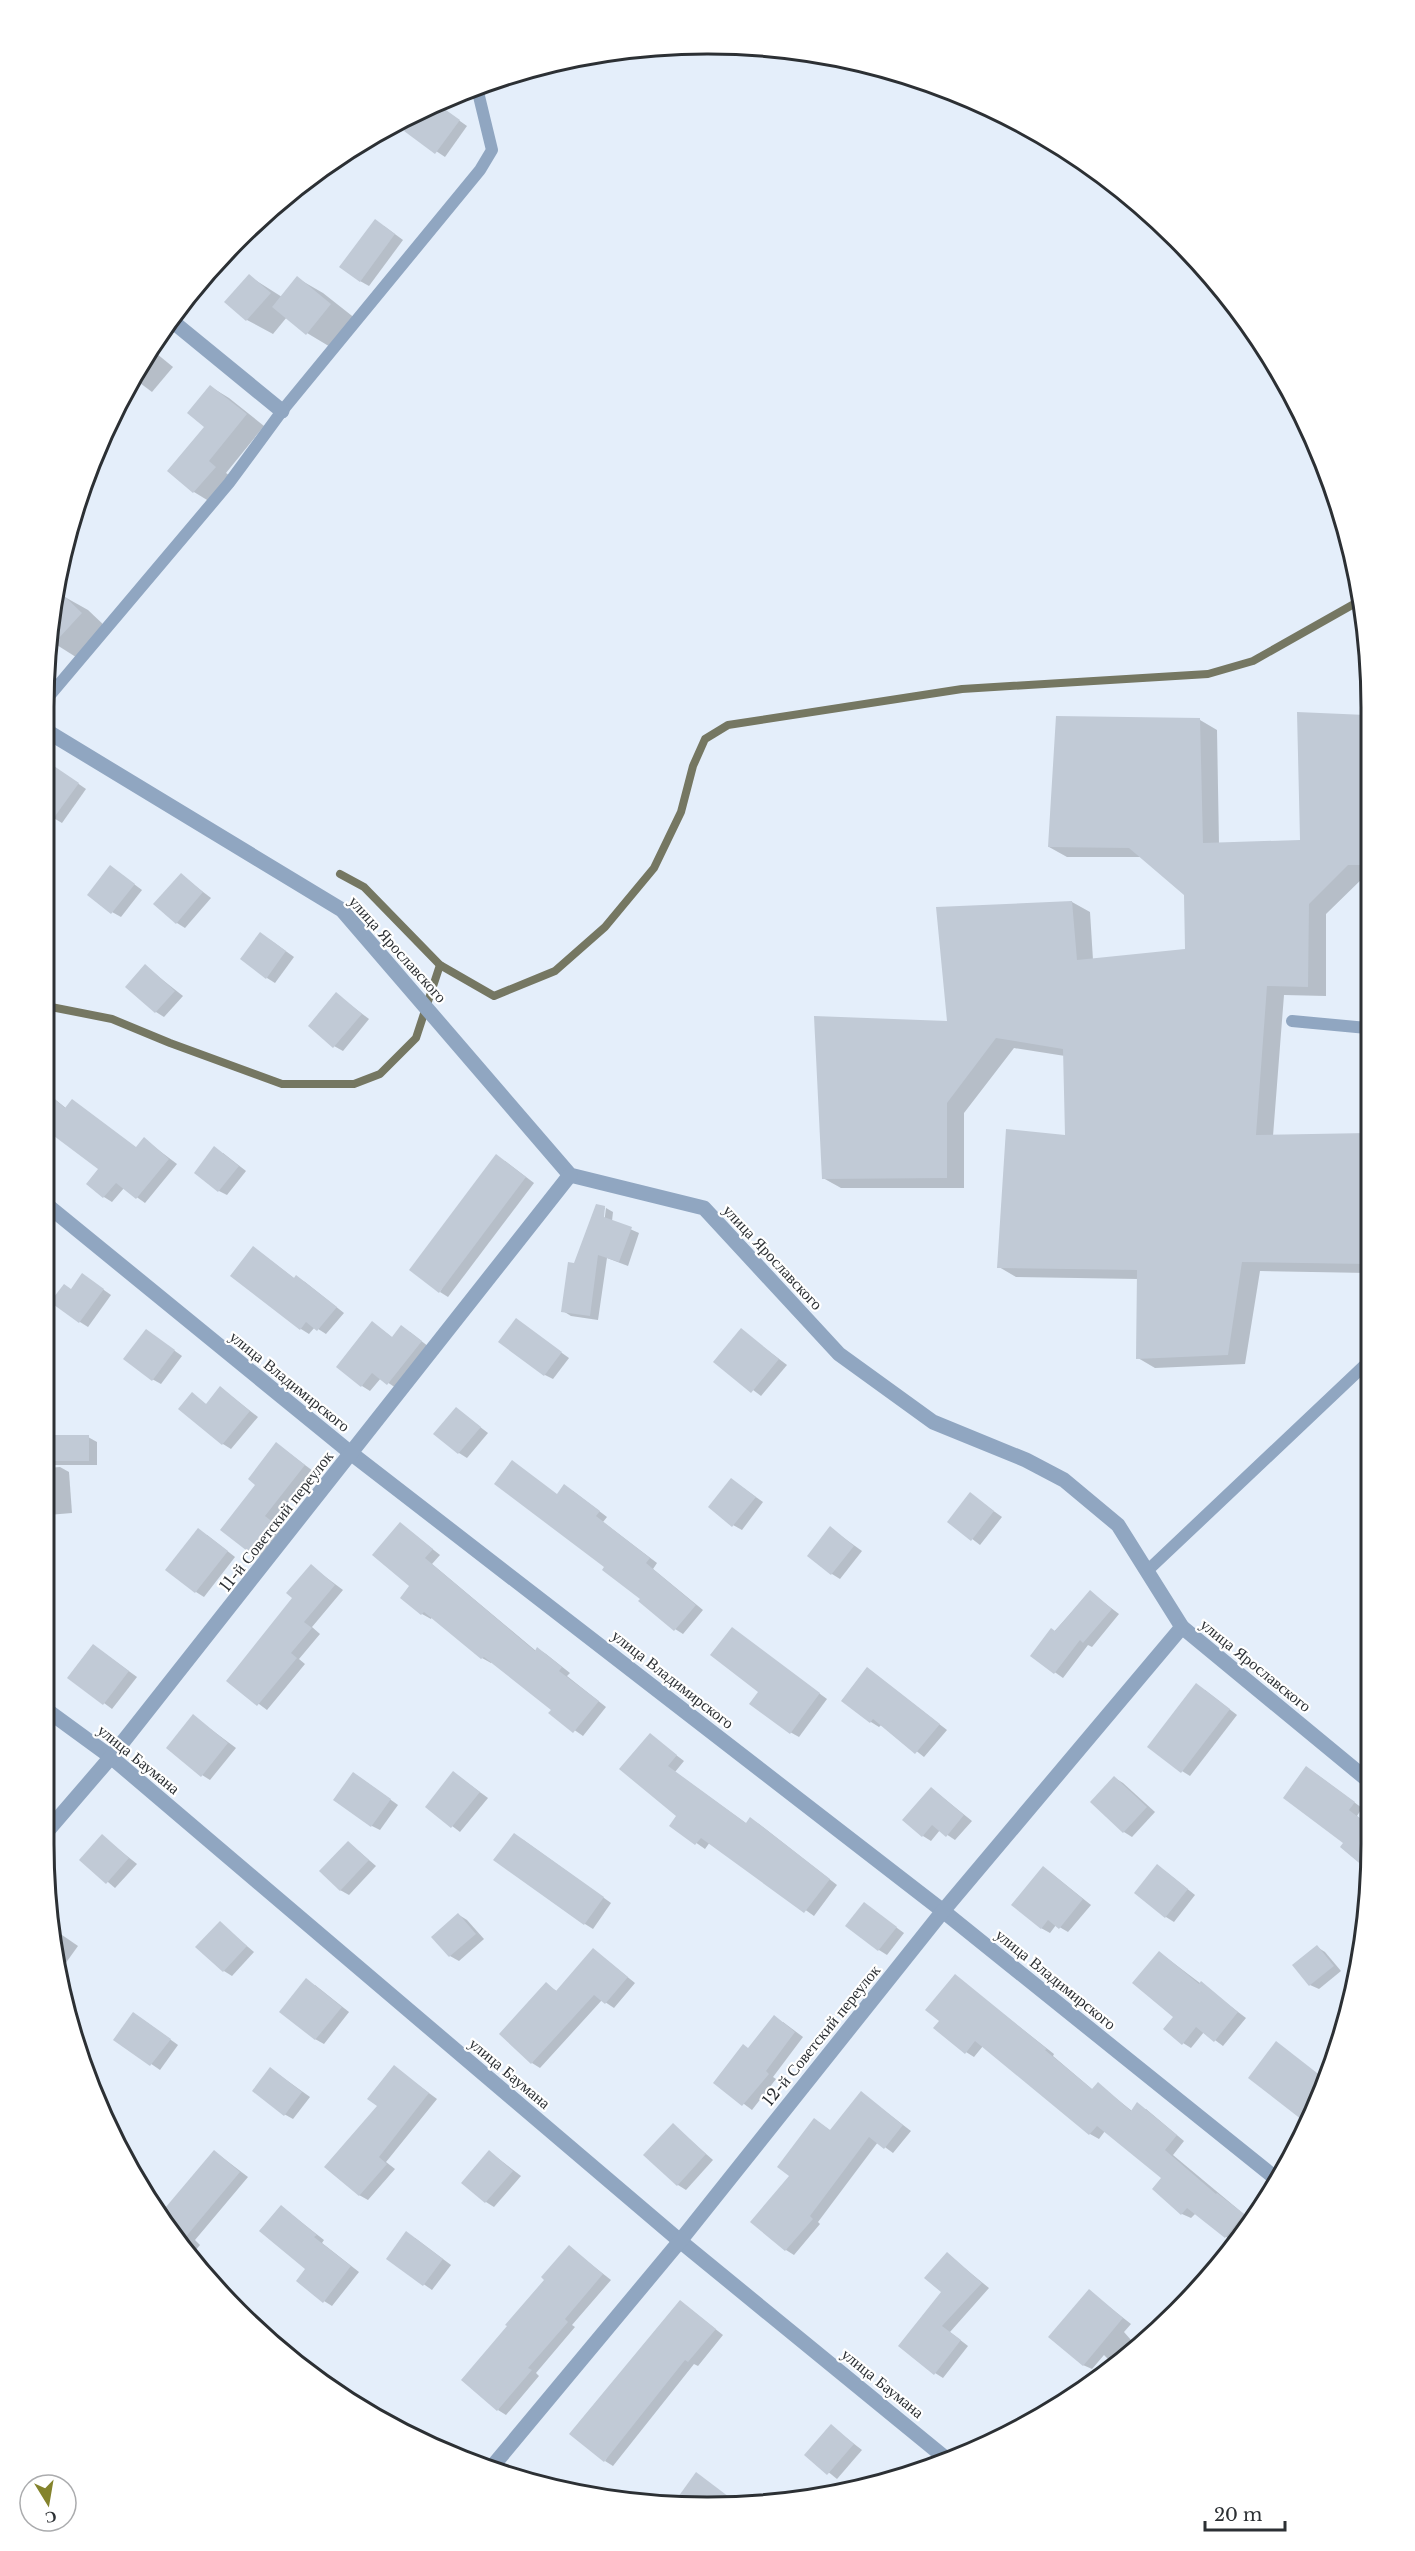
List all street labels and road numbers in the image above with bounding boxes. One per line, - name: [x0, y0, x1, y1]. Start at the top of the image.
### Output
- street label: улица Ярославского: [345, 891, 451, 1007]
- street label: улица Ярославского: [719, 1200, 827, 1314]
- street label: улица Владимирского: [226, 1326, 354, 1436]
- street label: 11-й Советский переулок: [215, 1446, 337, 1595]
- street label: улица Ярославского: [1196, 1614, 1316, 1716]
- street label: улица Владимирского: [608, 1625, 738, 1733]
- street label: улица Баумана: [94, 1720, 184, 1798]
- street label: улица Владимирского: [992, 1924, 1120, 2034]
- street label: 12-й Советский переулок: [758, 1960, 884, 2110]
- street label: улица Баумана: [465, 2033, 555, 2113]
- street label: улица Баумана: [838, 2344, 928, 2422]

